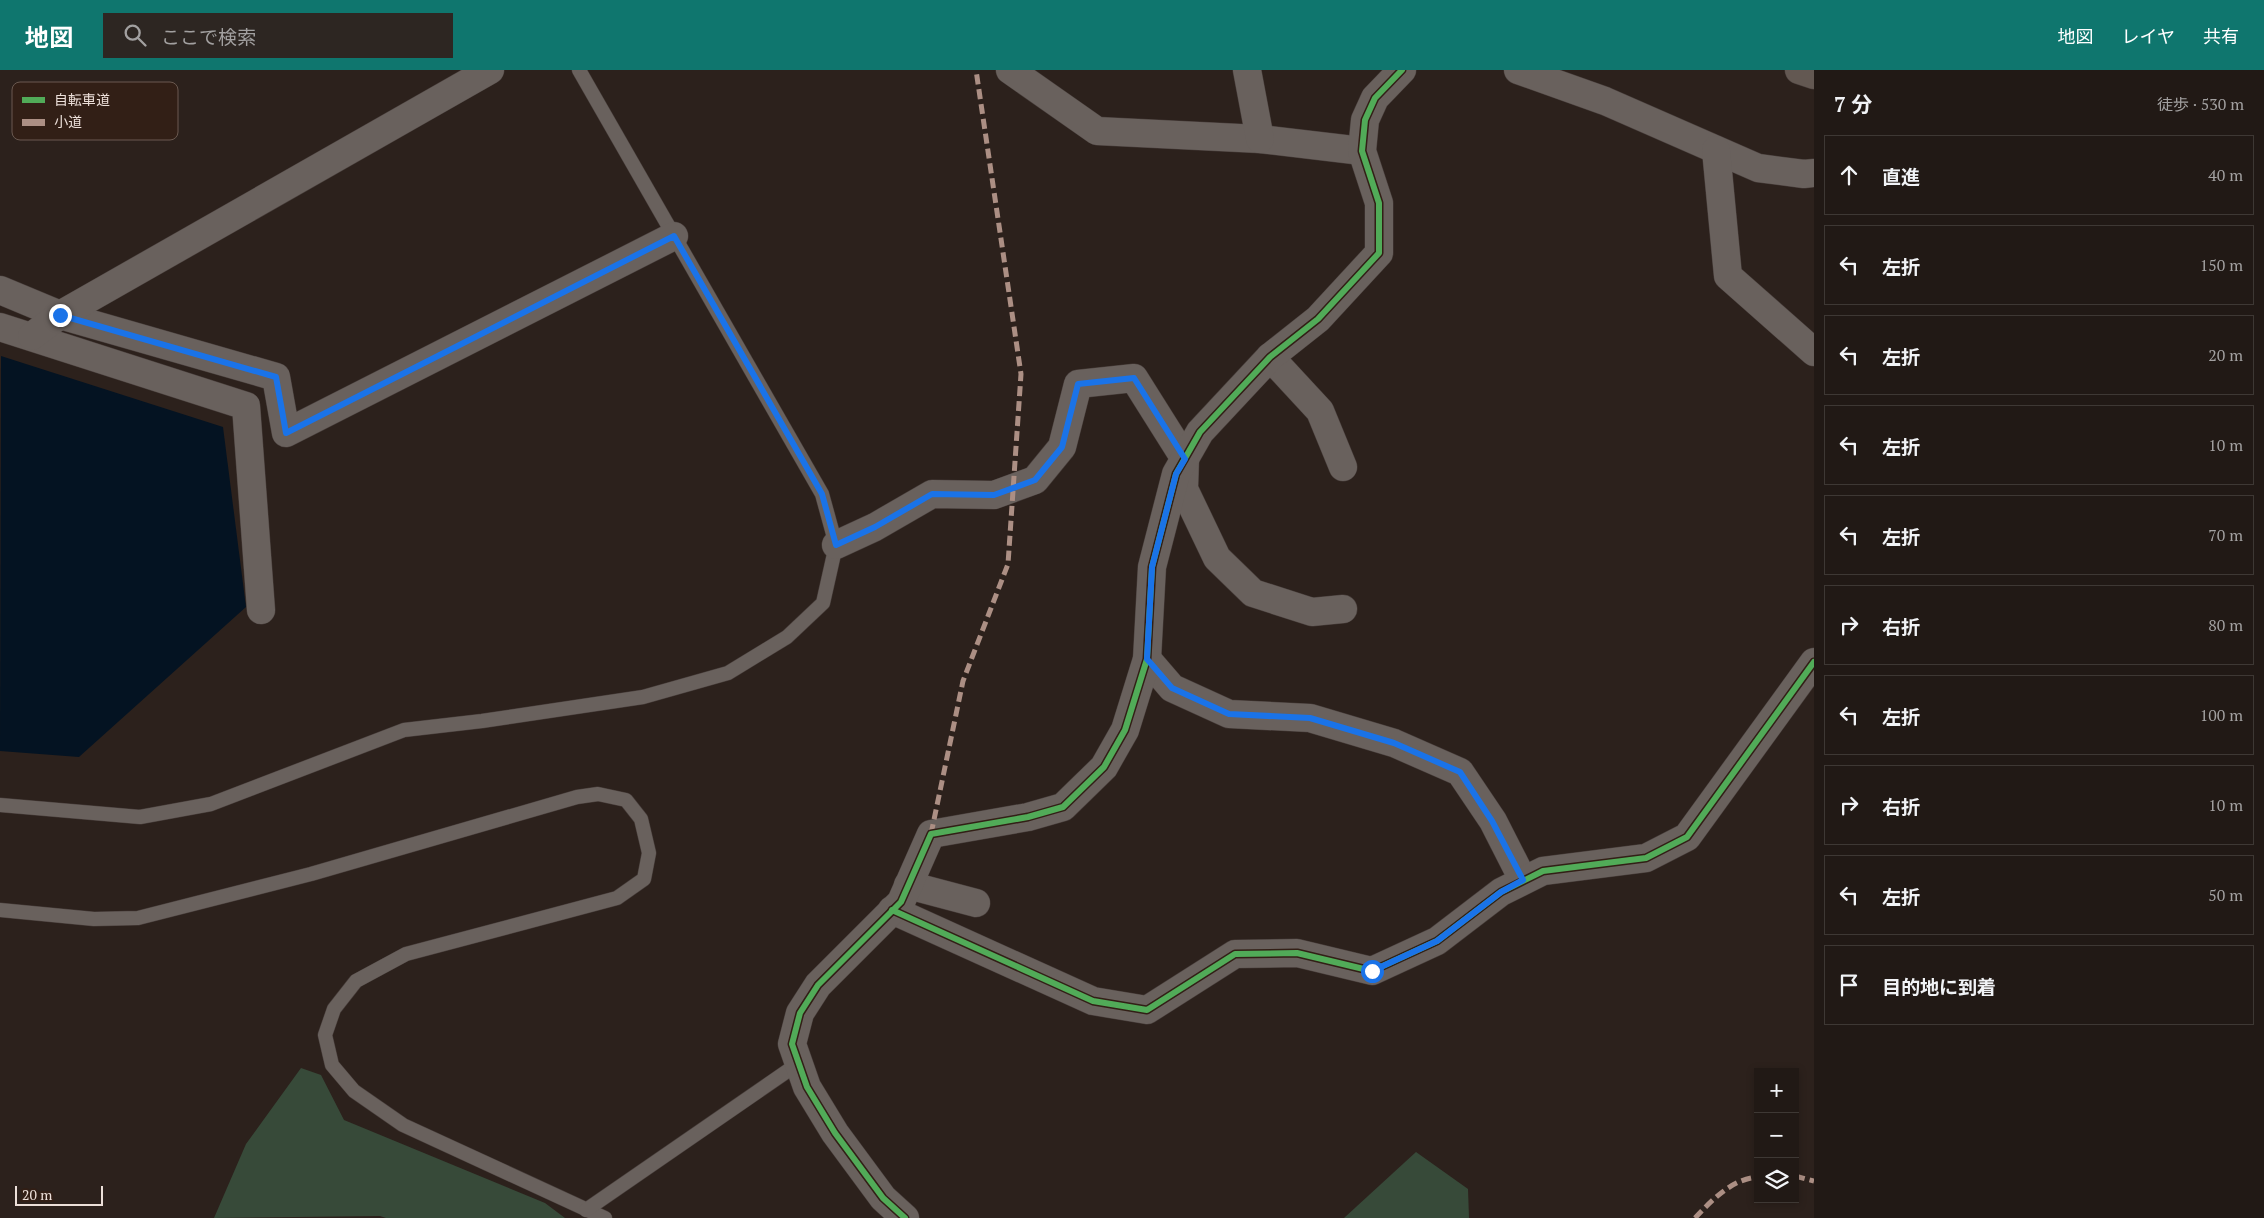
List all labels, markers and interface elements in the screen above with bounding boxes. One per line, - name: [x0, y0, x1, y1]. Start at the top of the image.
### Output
- search box: [103, 13, 453, 58]
- text: 地図: [25, 21, 73, 53]
- icon: search: [121, 21, 149, 49]
- text: ここで検索: [161, 24, 256, 49]
- text: 地図: [2058, 24, 2094, 48]
- text: レイヤ: [2122, 24, 2175, 48]
- text: 共有: [2203, 24, 2239, 48]
- legend: [12, 82, 178, 140]
- text: 自転車道: [54, 90, 110, 109]
- text: 7 分: [1834, 90, 1873, 118]
- text: 徒歩 · 530 m: [2157, 93, 2244, 115]
- text: 小道: [54, 112, 82, 131]
- icon: ahead: [1835, 161, 1863, 189]
- text: 直進: [1882, 164, 1920, 189]
- text: 40 m: [2208, 164, 2243, 186]
- icon: left: [1835, 251, 1863, 279]
- text: 左折: [1882, 254, 1920, 279]
- text: 150 m: [2200, 254, 2243, 276]
- route end: [49, 304, 72, 327]
- icon: left: [1835, 341, 1863, 369]
- text: 左折: [1882, 344, 1920, 369]
- text: 20 m: [2208, 344, 2243, 366]
- icon: left: [1835, 431, 1863, 459]
- text: 左折: [1882, 434, 1920, 459]
- text: 10 m: [2208, 434, 2243, 456]
- icon: left: [1835, 521, 1863, 549]
- text: 左折: [1882, 524, 1920, 549]
- text: 70 m: [2208, 524, 2243, 546]
- icon: right: [1835, 611, 1863, 639]
- text: 右折: [1882, 614, 1920, 639]
- text: 80 m: [2208, 614, 2243, 636]
- icon: left: [1835, 701, 1863, 729]
- text: 左折: [1882, 704, 1920, 729]
- text: 100 m: [2200, 704, 2243, 726]
- icon: right: [1835, 791, 1863, 819]
- text: 右折: [1882, 794, 1920, 819]
- text: 10 m: [2208, 794, 2243, 816]
- icon: left: [1835, 881, 1863, 909]
- text: 左折: [1882, 884, 1920, 909]
- text: 50 m: [2208, 884, 2243, 906]
- route start: [1361, 960, 1384, 983]
- icon: arrive: [1835, 971, 1863, 999]
- text: 目的地に到着: [1882, 974, 1996, 999]
- map controls: [1754, 1068, 1799, 1203]
- button: +: [1754, 1068, 1799, 1113]
- button: −: [1754, 1113, 1799, 1158]
- button: layers: [1754, 1158, 1799, 1203]
- scale bar: [15, 1183, 102, 1206]
- text: 20 m: [22, 1185, 52, 1204]

